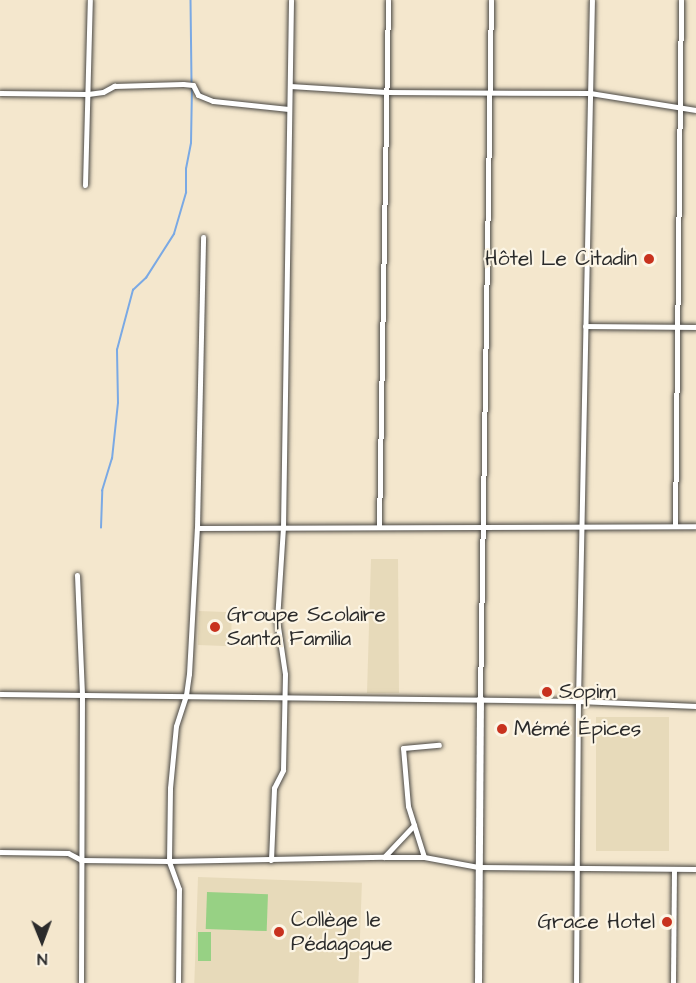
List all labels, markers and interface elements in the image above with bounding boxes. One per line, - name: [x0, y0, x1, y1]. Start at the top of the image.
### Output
- place label: Hôtel Le Citadin: [485, 246, 637, 272]
- marker: Hôtel Le Citadin: [642, 252, 656, 266]
- place label: Groupe Scolaire Santa Familia: [227, 602, 386, 652]
- marker: Groupe Scolaire Santa Familia: [208, 620, 222, 634]
- place label: Sopim: [559, 679, 616, 705]
- marker: Sopim: [540, 685, 554, 699]
- place label: Mémé Épices: [514, 716, 641, 742]
- marker: Mémé Épices: [495, 722, 509, 736]
- place label: Collège le Pédagogue: [291, 907, 393, 957]
- place label: Grace Hotel: [537, 909, 655, 935]
- north arrow: [12, 911, 72, 971]
- marker: Grace Hotel: [660, 915, 674, 929]
- marker: Collège le Pédagogue: [272, 925, 286, 939]
- text: N: [37, 948, 48, 970]

